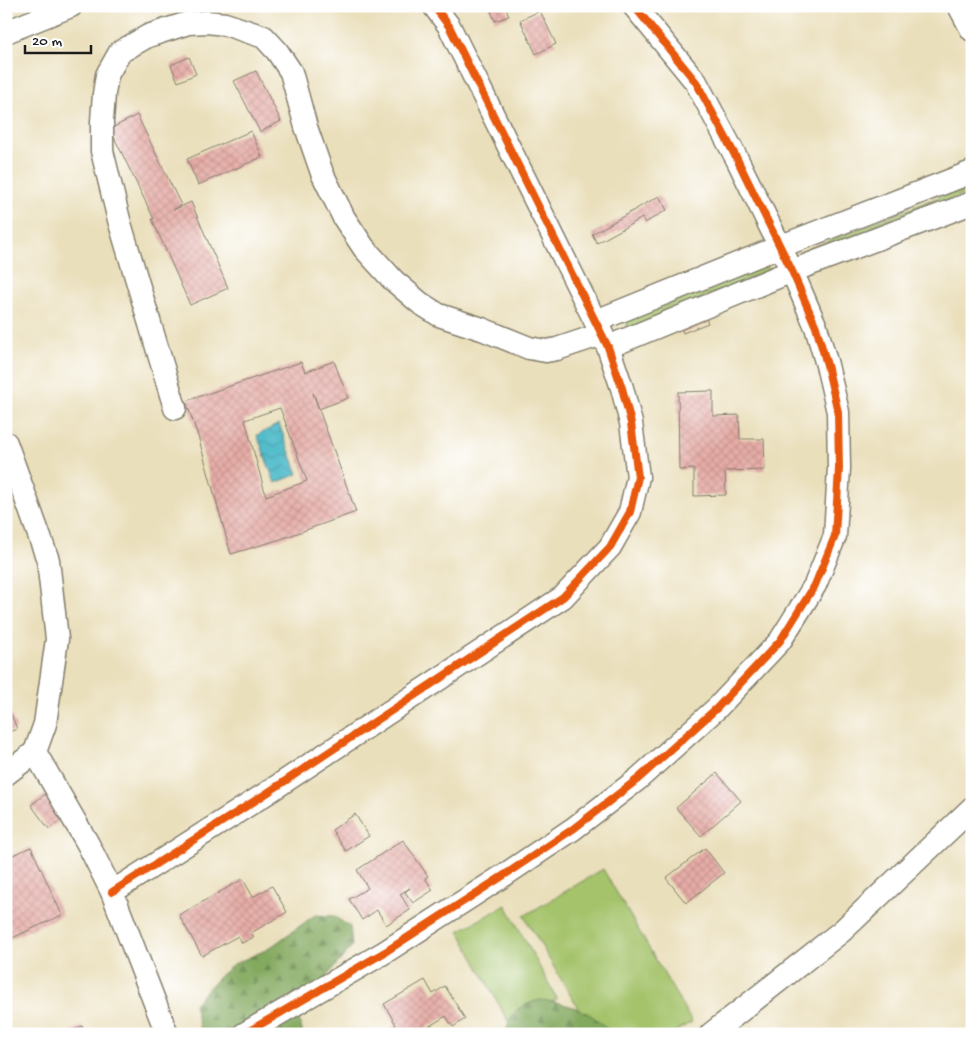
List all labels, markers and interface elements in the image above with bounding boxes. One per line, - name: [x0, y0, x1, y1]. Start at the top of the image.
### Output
- scale bar: [25, 22, 91, 54]
- text: 20 m: [32, 33, 62, 51]

